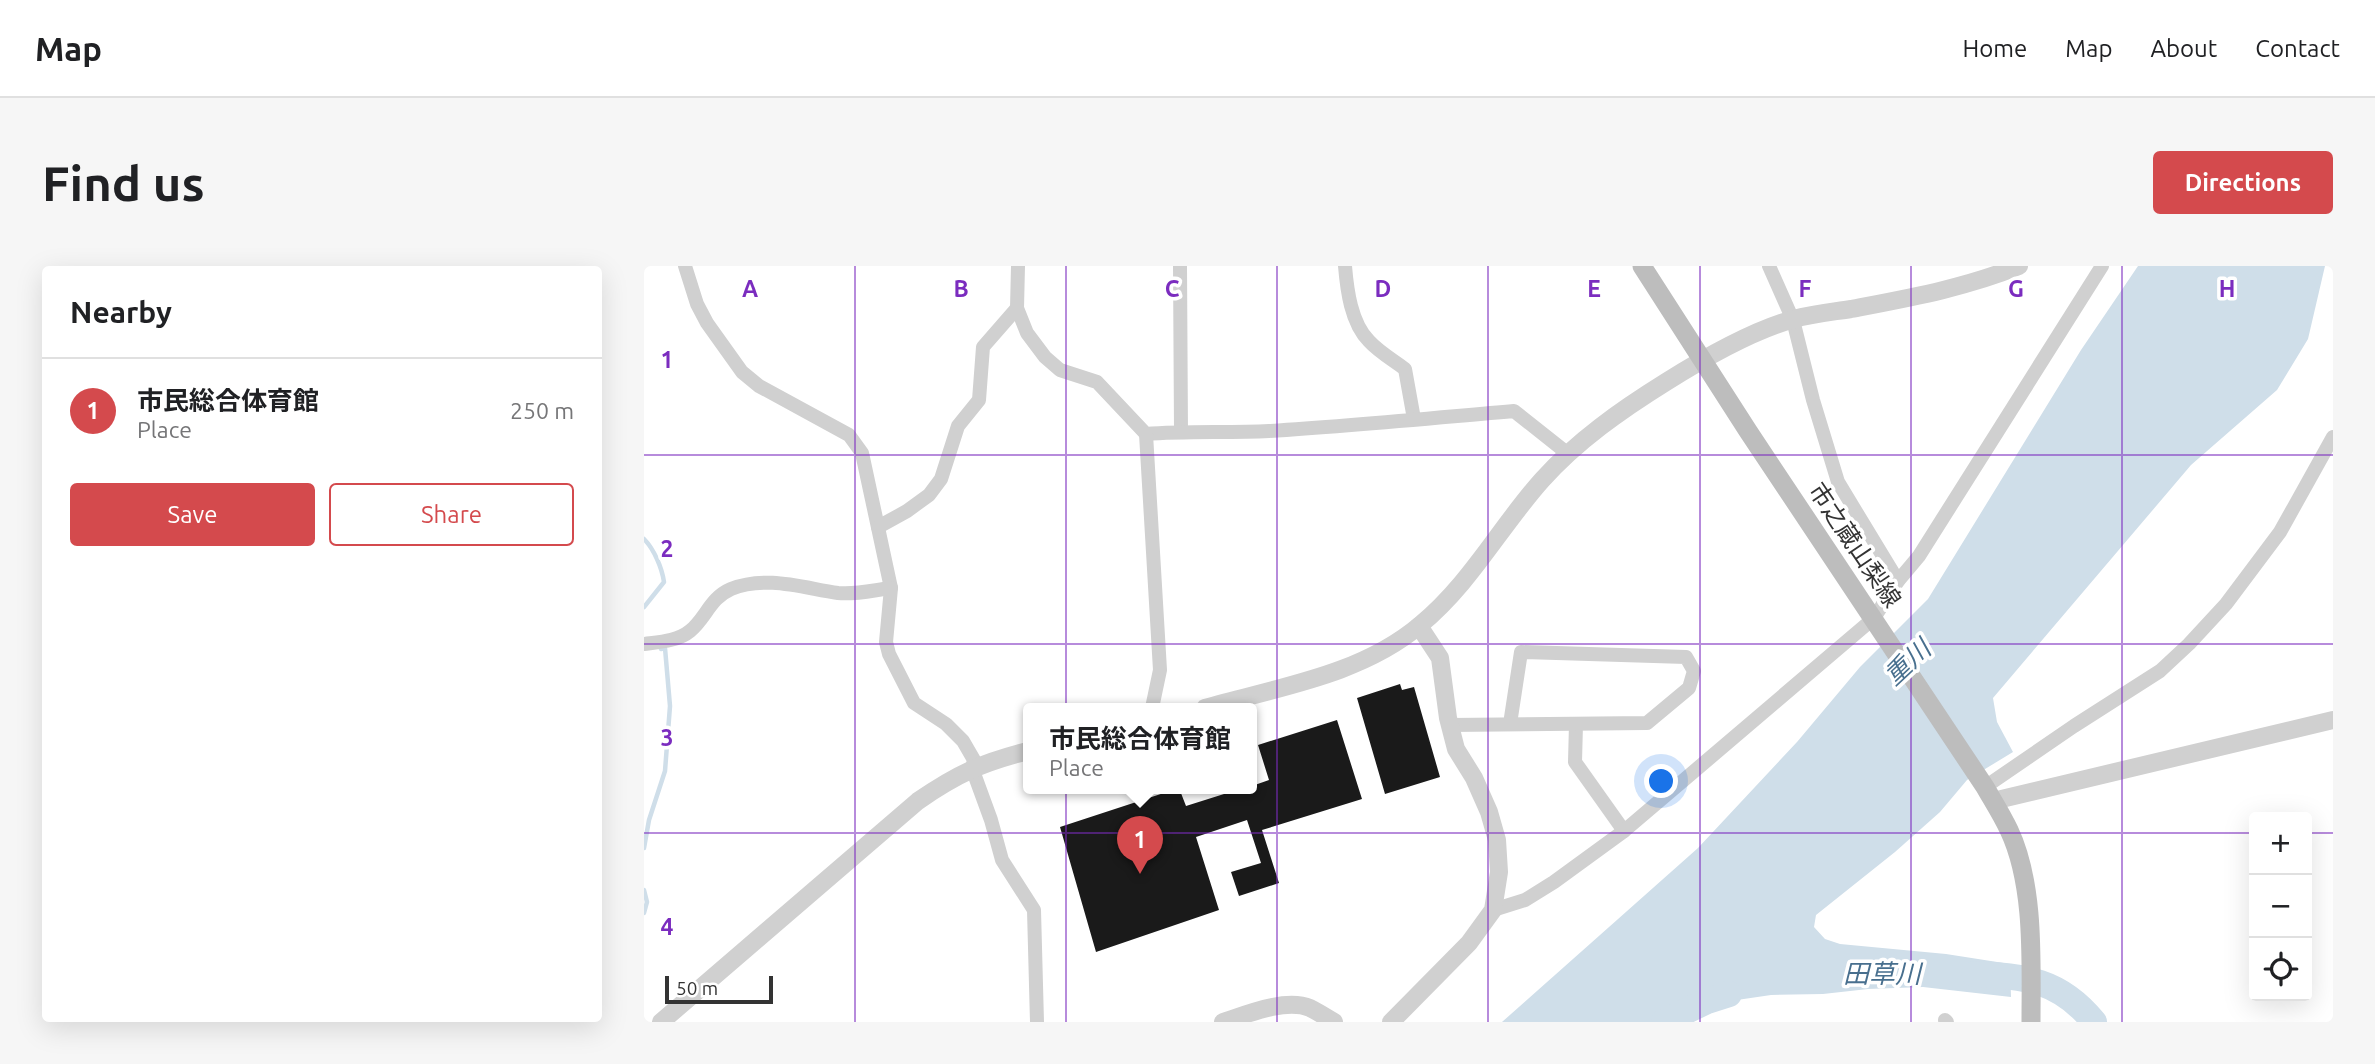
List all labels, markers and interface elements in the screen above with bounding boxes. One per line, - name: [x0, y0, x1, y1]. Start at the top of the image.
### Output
- text: Map: [35, 30, 102, 67]
- text: Home: [1962, 35, 2027, 62]
- text: Map: [2065, 35, 2112, 62]
- text: About: [2150, 35, 2217, 62]
- text: Contact: [2255, 35, 2340, 62]
- button: Directions: [2153, 151, 2333, 214]
- text: Find us: [42, 155, 205, 210]
- text: A: [742, 276, 758, 301]
- text: B: [953, 276, 969, 301]
- text: C: [1165, 276, 1180, 301]
- text: D: [1375, 276, 1391, 301]
- text: E: [1587, 276, 1601, 301]
- text: F: [1799, 276, 1812, 301]
- text: G: [2008, 276, 2024, 301]
- text: H: [2219, 276, 2235, 301]
- text: Nearby: [70, 295, 172, 329]
- text: 1: [661, 347, 673, 372]
- text: 市民総合体育館: [137, 386, 319, 415]
- text: 1: [87, 398, 99, 423]
- text: 250 m: [510, 398, 574, 423]
- text: Place: [137, 417, 192, 442]
- street label: 市之蔵山梨線: [1804, 478, 1906, 612]
- button: Save: [70, 483, 315, 546]
- button: Share: [329, 483, 574, 546]
- text: 2: [661, 536, 673, 561]
- water label: 重川: [1878, 632, 1938, 690]
- popup: [1023, 703, 1257, 794]
- text: 市民総合体育館: [1049, 724, 1231, 753]
- text: 3: [661, 725, 673, 750]
- text: Place: [1049, 755, 1104, 780]
- your location: [1644, 764, 1678, 798]
- map controls: [2249, 812, 2312, 1001]
- button: +: [2249, 812, 2312, 875]
- pin: 1: [1117, 816, 1163, 874]
- button: −: [2249, 875, 2312, 938]
- text: 4: [661, 914, 674, 939]
- button: locate: [2249, 938, 2312, 1001]
- water label: 田草川: [1843, 959, 1924, 988]
- scale bar: [665, 973, 774, 1005]
- text: 50 m: [676, 977, 718, 999]

